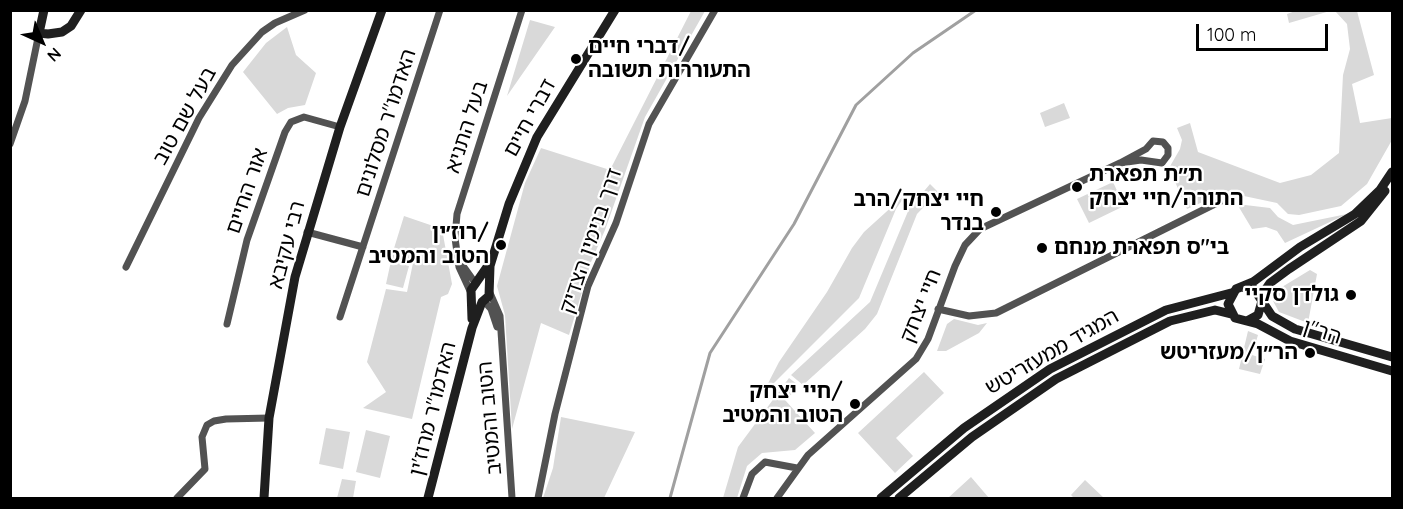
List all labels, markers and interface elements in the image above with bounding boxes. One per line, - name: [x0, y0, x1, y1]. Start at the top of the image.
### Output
- north arrow: [12, 12, 72, 72]
- scale bar: [1199, 12, 1331, 50]
- text: 100 m: [1207, 23, 1256, 46]
- place label: דברי חיים/ התעוררות תשובה: [588, 34, 751, 84]
- text: N: [43, 44, 66, 66]
- street label: האדמו"ר מסלונים: [350, 46, 422, 200]
- marker: דברי חיים/ התעוררות תשובה: [569, 52, 583, 66]
- street label: בעל שם טוב: [148, 63, 222, 169]
- street label: דברי חיים: [498, 75, 562, 161]
- street label: בעל התניא: [440, 78, 494, 176]
- street label: אור החיים: [221, 145, 273, 237]
- place label: ת״ת תפארת התורה/חיי יצחק: [1089, 162, 1244, 212]
- street label: דרך בנימין הצדיק: [554, 165, 628, 317]
- marker: ת״ת תפארת התורה/חיי יצחק: [1070, 180, 1084, 194]
- place label: חיי יצחק/הרב בנדר: [853, 187, 984, 237]
- street label: רבי עקיבא: [263, 198, 311, 292]
- marker: חיי יצחק/הרב בנדר: [989, 205, 1003, 219]
- place label: רוז׳ין/ הטוב והמטיב: [368, 220, 489, 270]
- place label: בי"ס תפארת מנחם: [1054, 235, 1229, 261]
- marker: רוז׳ין/ הטוב והמטיב: [494, 238, 508, 252]
- marker: בי"ס תפארת מנחם: [1035, 241, 1049, 255]
- street label: חיי יצחק: [895, 266, 947, 346]
- place label: גולדן סקיי: [1244, 282, 1339, 308]
- marker: גולדן סקיי: [1344, 288, 1358, 302]
- street label: המגיד ממעזריטש: [981, 304, 1123, 400]
- street label: הר"ן: [1300, 314, 1344, 350]
- street label: האדמו"ר מרוז'ין: [404, 339, 462, 479]
- place label: הר״ן/מעזריטש: [1160, 340, 1298, 366]
- marker: הר״ן/מעזריטש: [1303, 346, 1317, 360]
- street label: הטוב והמטיב: [472, 360, 508, 476]
- place label: חיי יצחק/ הטוב והמטיב: [722, 379, 843, 429]
- marker: חיי יצחק/ הטוב והמטיב: [848, 397, 862, 411]

